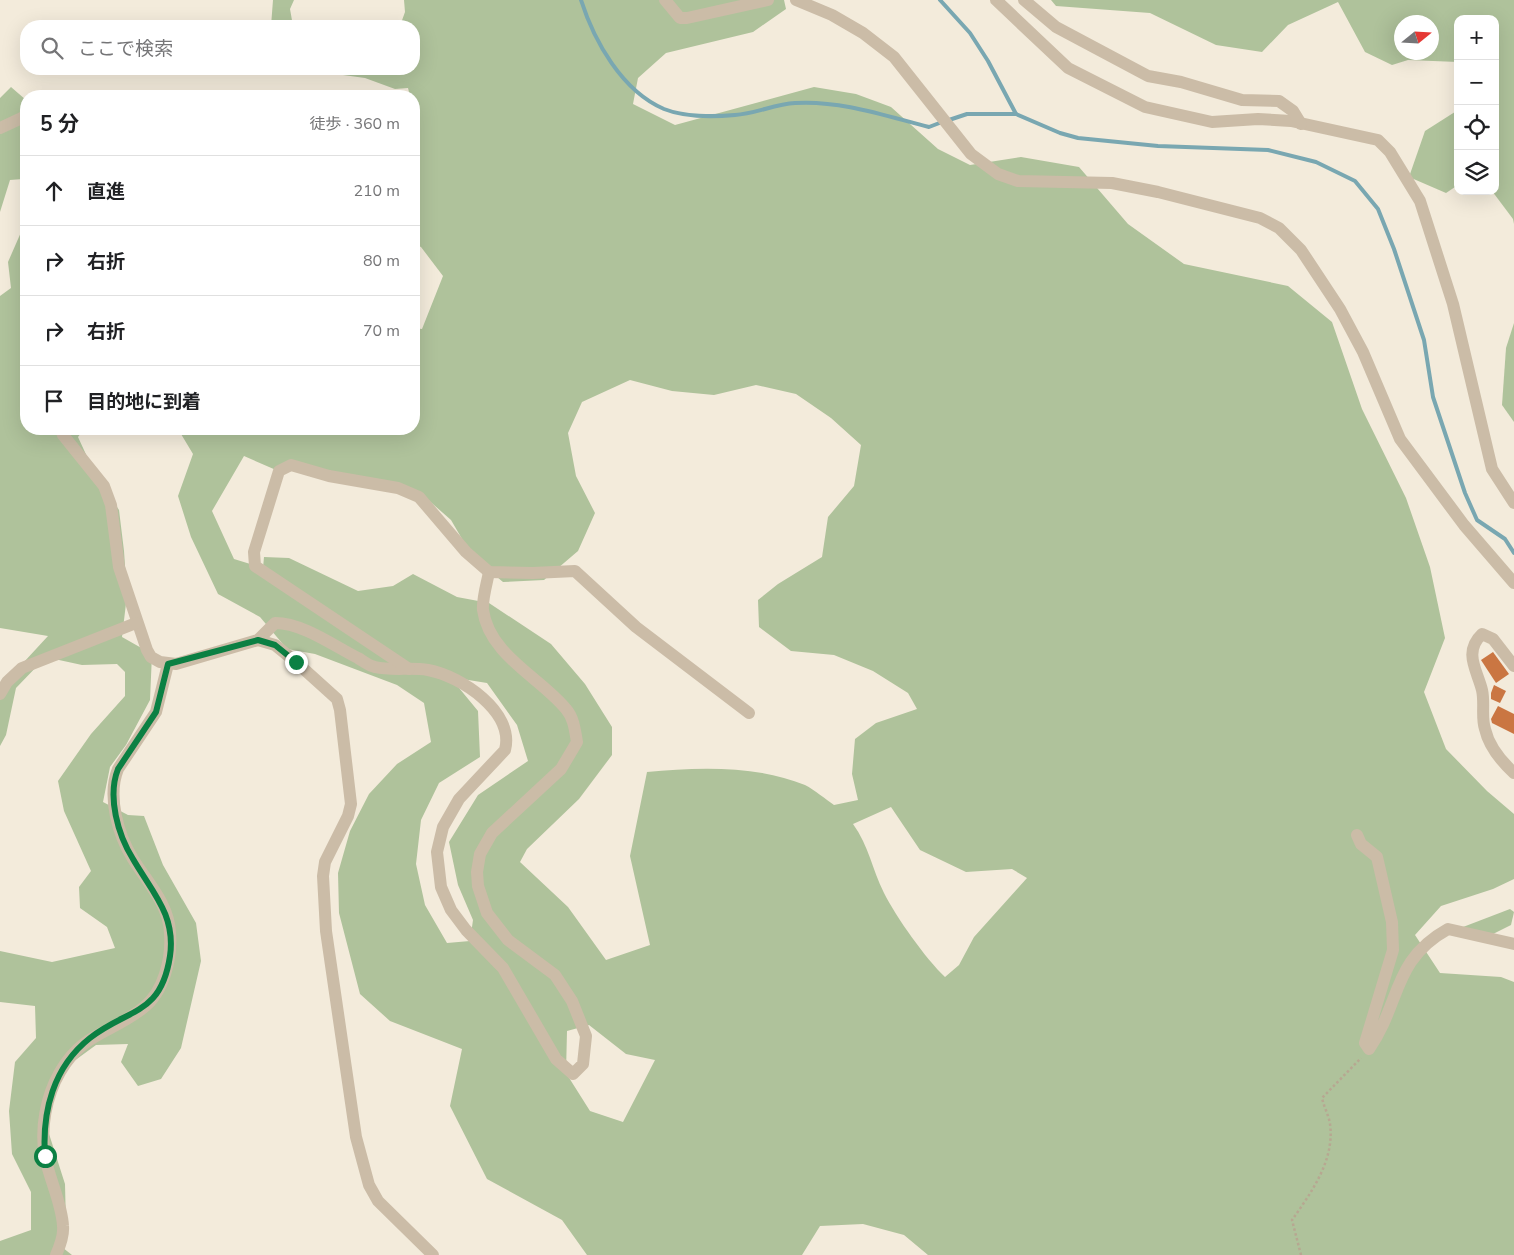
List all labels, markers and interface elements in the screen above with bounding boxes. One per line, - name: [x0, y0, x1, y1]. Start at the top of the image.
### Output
- north arrow: [1394, 15, 1439, 60]
- map controls: [1454, 15, 1499, 195]
- button: +: [1454, 15, 1499, 60]
- search box: [20, 20, 420, 75]
- icon: search: [38, 34, 66, 62]
- text: ここで検索: [78, 36, 173, 62]
- button: −: [1454, 60, 1499, 105]
- button: locate: [1454, 105, 1499, 150]
- text: 5 分: [40, 110, 79, 138]
- text: 徒歩 · 360 m: [310, 113, 400, 135]
- button: layers: [1454, 150, 1499, 195]
- icon: ahead: [40, 177, 68, 205]
- text: 直進: [87, 179, 125, 205]
- text: 210 m: [353, 180, 400, 202]
- icon: right: [40, 247, 68, 275]
- text: 右折: [87, 249, 125, 275]
- text: 80 m: [363, 250, 400, 272]
- icon: right: [40, 317, 68, 345]
- text: 右折: [87, 319, 125, 345]
- text: 70 m: [363, 320, 400, 342]
- icon: arrive: [40, 387, 68, 415]
- text: 目的地に到着: [87, 389, 201, 415]
- route end: [285, 651, 308, 674]
- route start: [34, 1145, 57, 1168]

